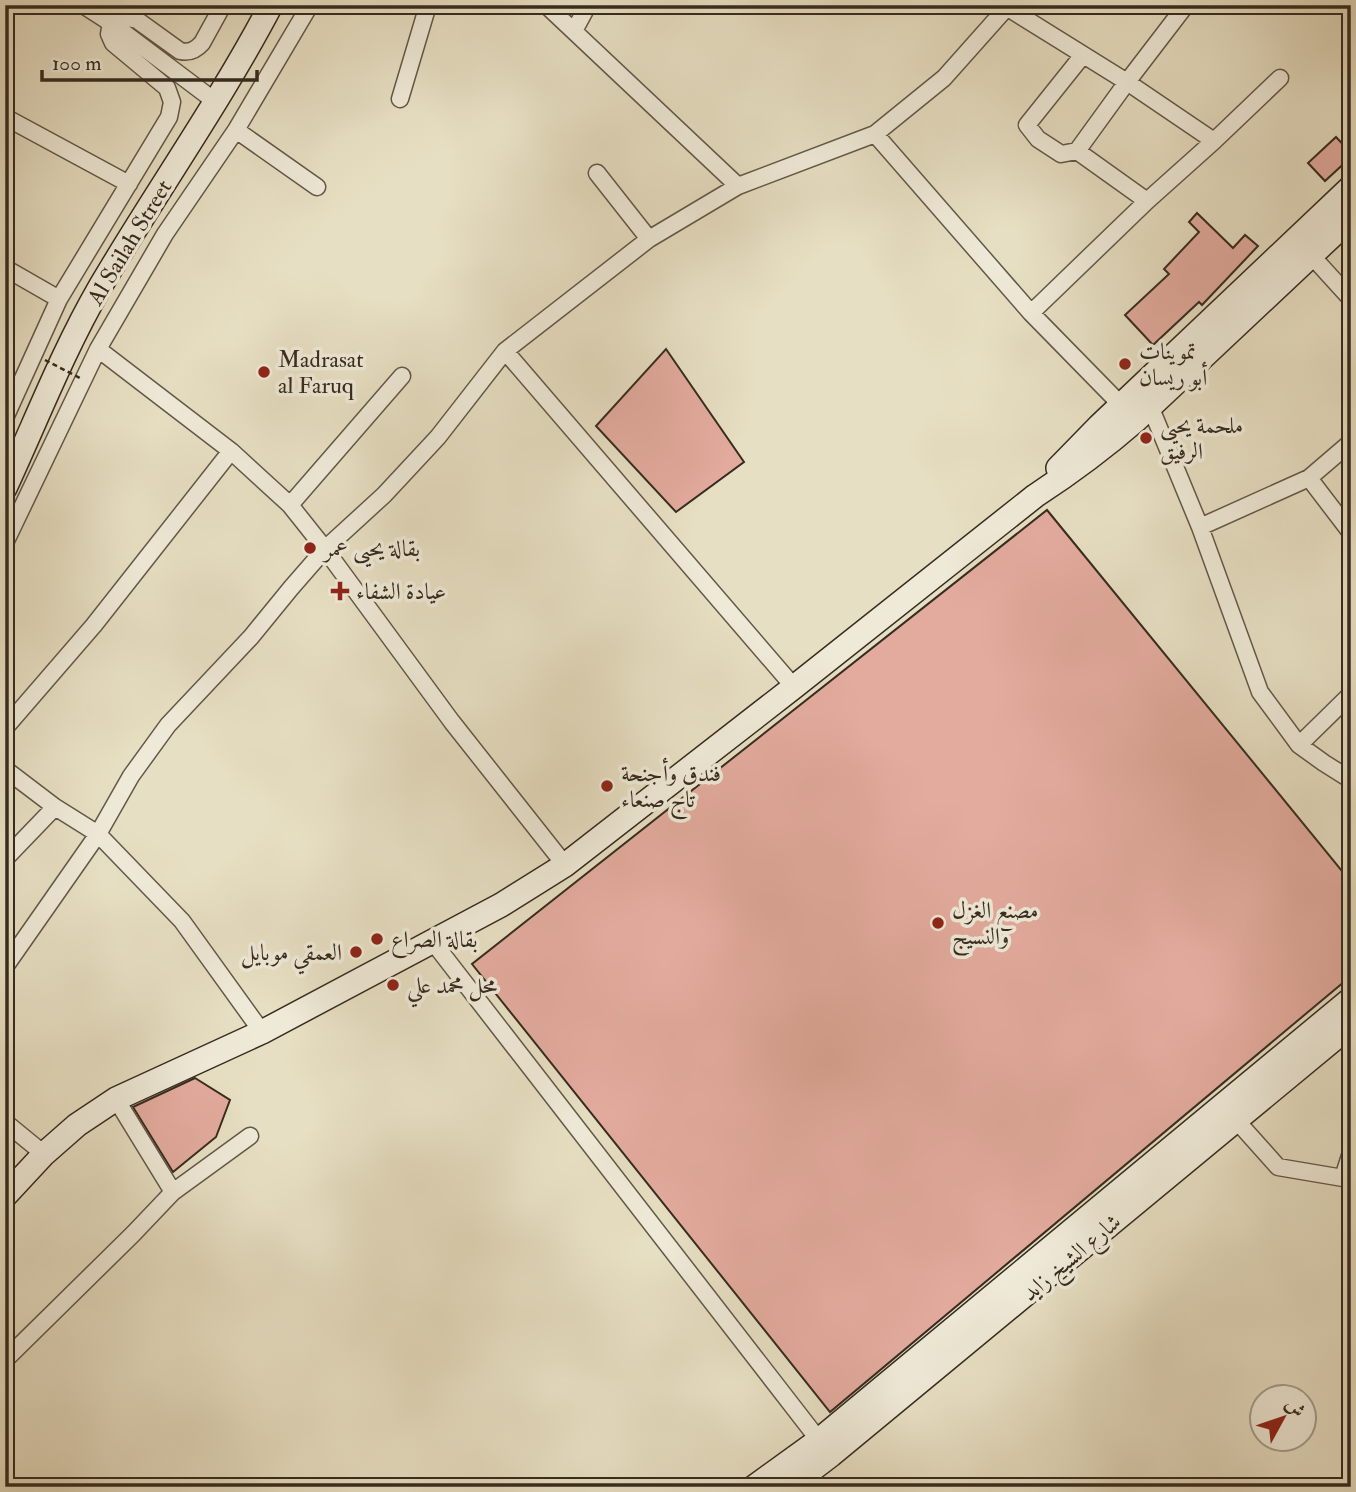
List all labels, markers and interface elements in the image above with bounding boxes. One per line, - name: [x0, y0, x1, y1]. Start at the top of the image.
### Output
- scale bar: [42, 38, 257, 82]
- text: 100 m: [52, 50, 102, 77]
- street label: Al Sailah Street: [80, 174, 178, 311]
- place label: تموينات أبو ريسان: [1139, 337, 1208, 392]
- place label: Madrasat al Faruq: [278, 345, 364, 400]
- marker: تموينات أبو ريسان: [1117, 356, 1133, 372]
- marker: Madrasat al Faruq: [256, 364, 272, 380]
- place label: ملحمة يحيى الرفيق: [1160, 411, 1243, 466]
- marker: ملحمة يحيى الرفيق: [1138, 430, 1154, 446]
- place label: بقالة يحيى عمر: [322, 534, 420, 568]
- marker: بقالة يحيى عمر: [302, 540, 318, 556]
- place label: عيادة الشفاء: [356, 577, 446, 606]
- marker: عيادة الشفاء: [330, 581, 350, 601]
- place label: فندق وأجنحة تاج صنعاء: [621, 757, 721, 820]
- marker: فندق وأجنحة تاج صنعاء: [599, 778, 615, 794]
- place label: مصنع الغزل والنسيج: [952, 896, 1039, 957]
- marker: مصنع الغزل والنسيج: [930, 915, 946, 931]
- place label: بقالة الصراع: [391, 925, 478, 959]
- marker: بقالة الصراع: [369, 931, 385, 947]
- place label: العمقي موبايل: [241, 938, 342, 975]
- marker: العمقي موبايل: [348, 944, 364, 960]
- place label: محل محمد علي: [407, 971, 497, 1008]
- marker: محل محمد علي: [385, 977, 401, 993]
- street label: شارع الشيخ زايد: [1016, 1207, 1131, 1312]
- north arrow: [1248, 1384, 1318, 1454]
- text: ش: [1280, 1393, 1311, 1423]

